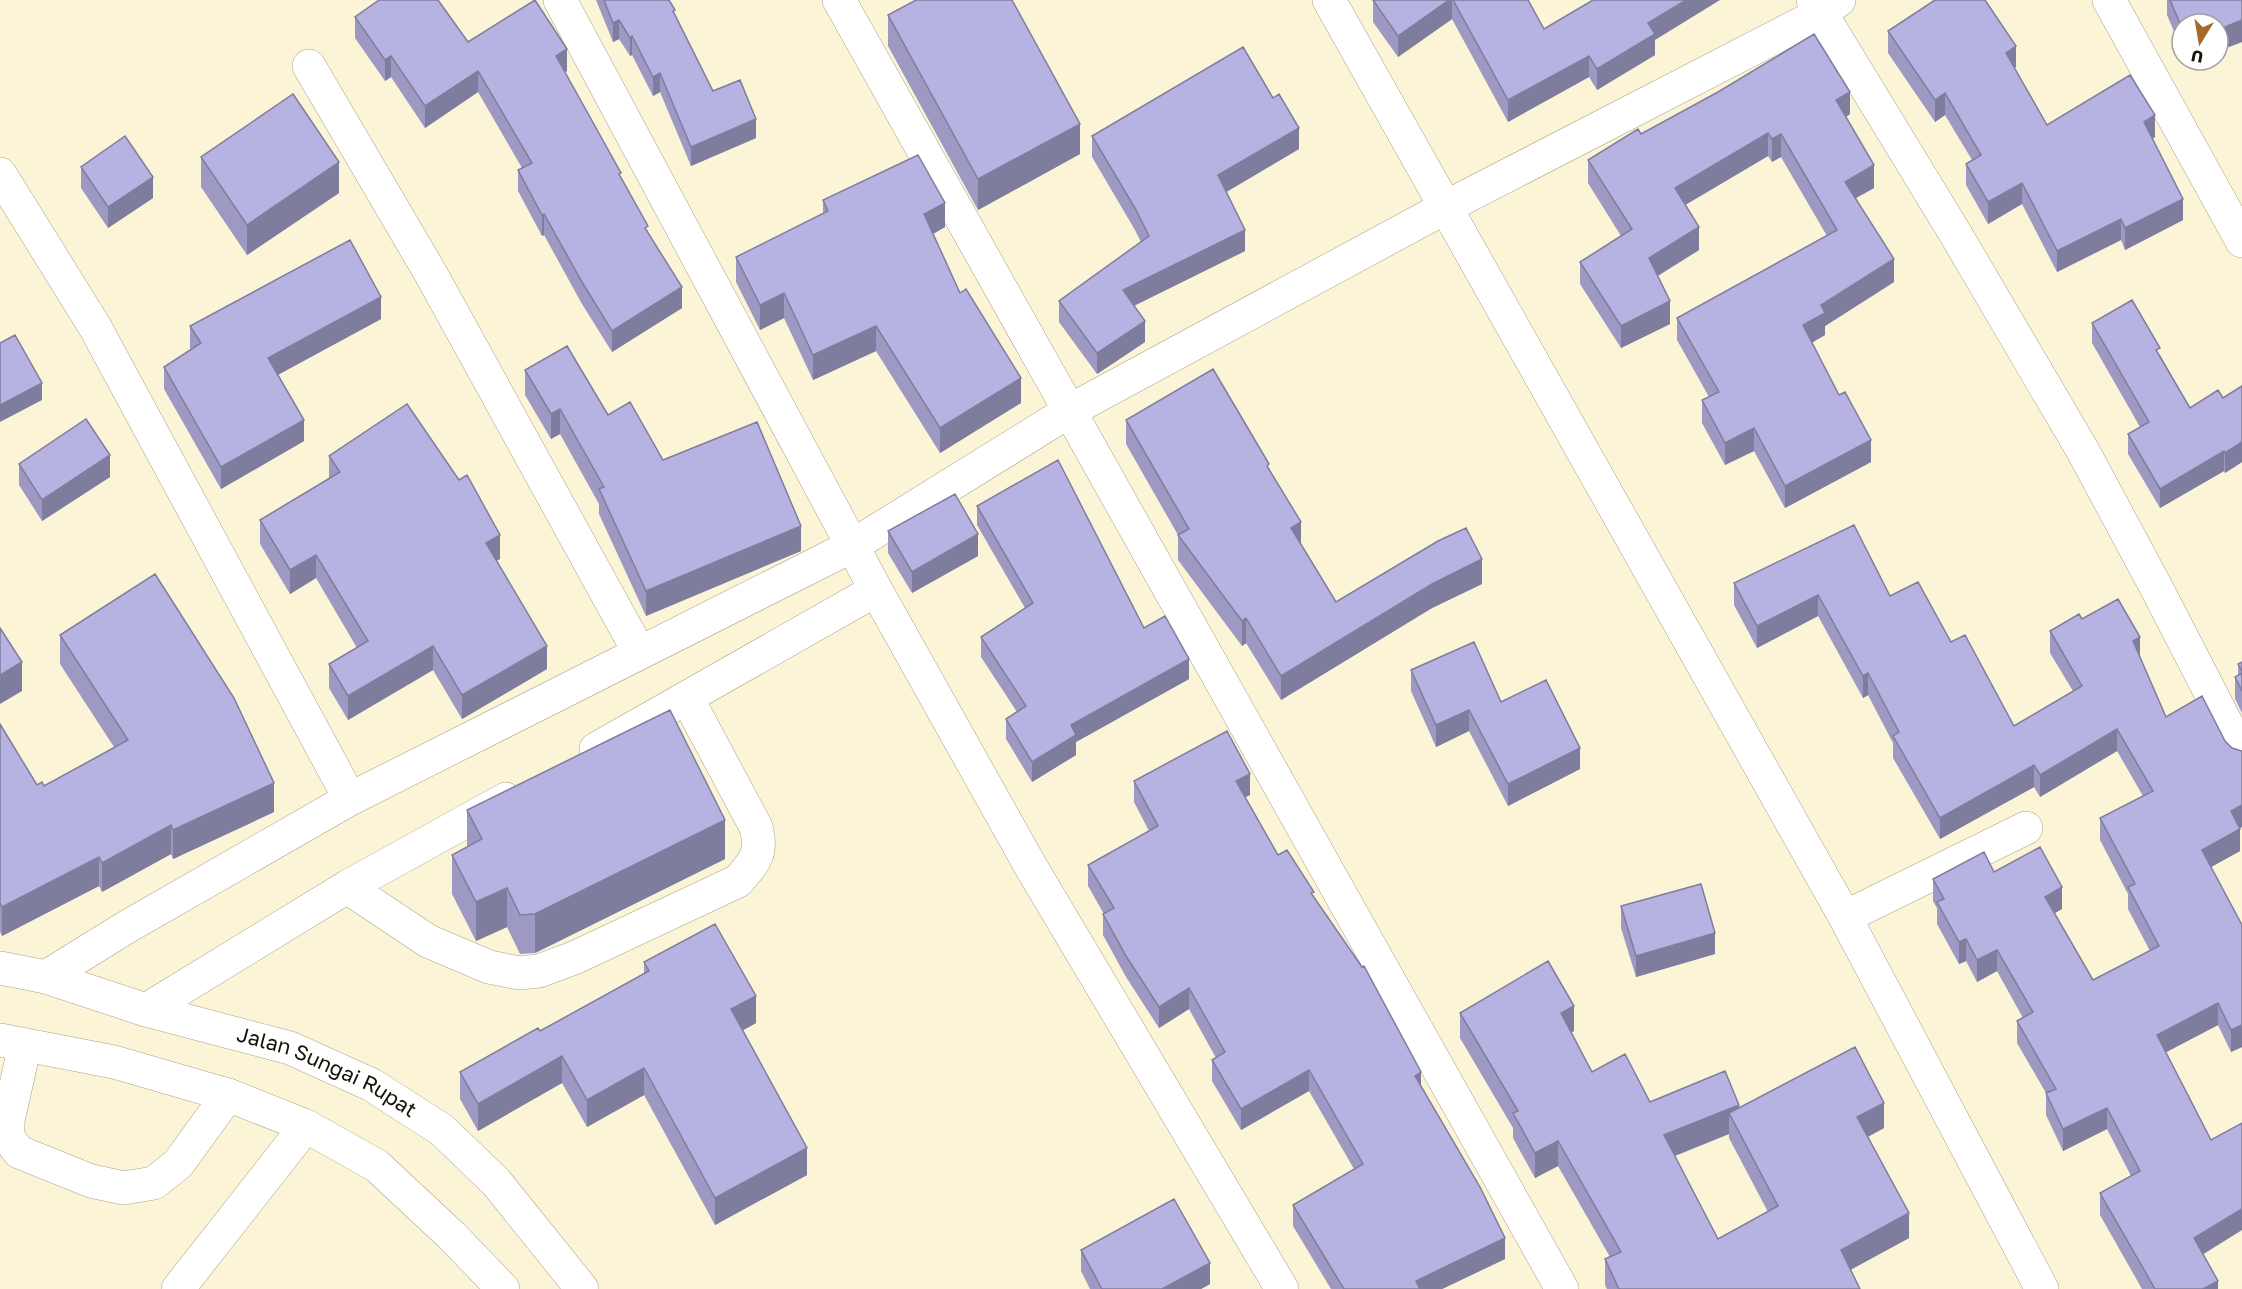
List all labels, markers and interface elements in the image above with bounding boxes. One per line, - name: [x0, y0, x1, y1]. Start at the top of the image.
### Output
- north arrow: [2170, 12, 2230, 72]
- text: U: [2189, 46, 2205, 68]
- street label: Jalan Sungai Rupat: [234, 1021, 422, 1122]

